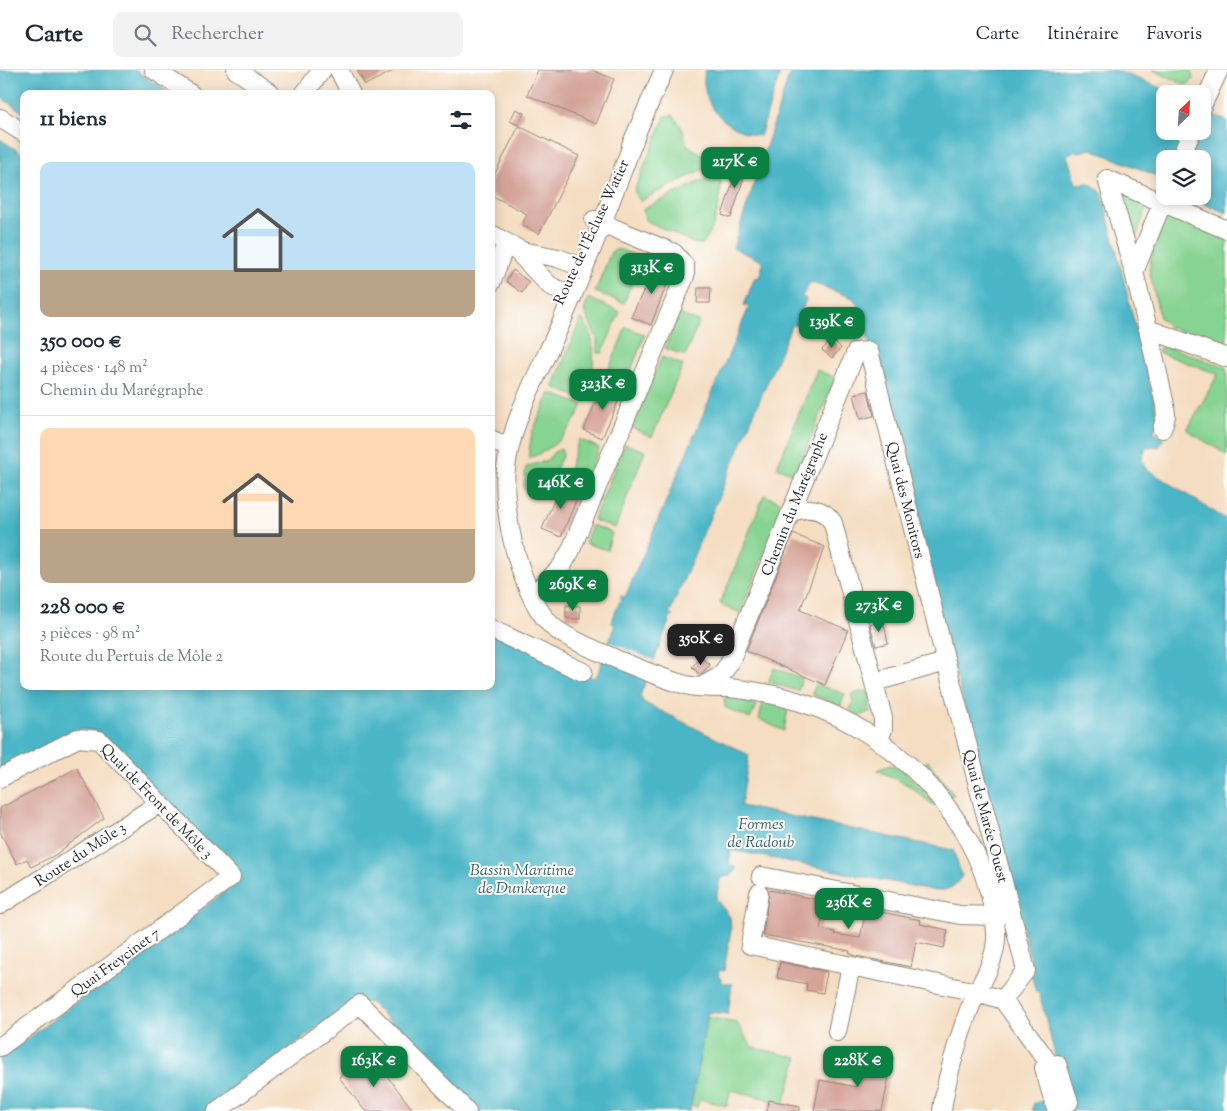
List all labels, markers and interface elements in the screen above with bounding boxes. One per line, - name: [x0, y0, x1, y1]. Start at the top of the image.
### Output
- search box: [113, 12, 463, 57]
- text: Carte: [25, 18, 83, 52]
- icon: search: [131, 21, 159, 49]
- text: Rechercher: [171, 21, 264, 48]
- text: Carte: [976, 22, 1019, 48]
- text: Itinéraire: [1047, 22, 1119, 48]
- text: Favoris: [1147, 22, 1202, 48]
- north arrow: [1156, 85, 1211, 140]
- map controls: [1156, 85, 1211, 205]
- text: 11 biens: [40, 105, 107, 135]
- icon: filters: [447, 106, 475, 134]
- pin: 217K €: [694, 146, 776, 189]
- button: layers: [1156, 150, 1211, 205]
- text: 217K €: [712, 151, 758, 174]
- street label: Route de l'Écluse Watier: [549, 156, 635, 309]
- icon: home: [213, 195, 303, 285]
- pin: 313K €: [611, 252, 693, 295]
- text: 313K €: [630, 257, 674, 280]
- pin: 139K €: [791, 306, 873, 349]
- text: 139K €: [810, 311, 854, 334]
- text: 350 000 €: [40, 327, 122, 357]
- text: 4 pièces · 148 m²: [40, 357, 148, 380]
- pin: 323K €: [562, 368, 644, 411]
- text: 323K €: [580, 373, 626, 396]
- text: Chemin du Marégraphe: [40, 380, 204, 403]
- street label: Chemin du Marégraphe: [757, 430, 834, 580]
- street label: Quai des Monitors: [880, 440, 929, 561]
- icon: home: [213, 460, 303, 550]
- pin: 146K €: [520, 468, 602, 510]
- text: 146K €: [538, 472, 584, 495]
- pin: 269K €: [532, 570, 614, 612]
- text: 269K €: [549, 574, 597, 597]
- pin: 273K €: [838, 590, 920, 633]
- text: 228 000 €: [40, 593, 125, 623]
- text: 273K €: [856, 595, 902, 618]
- text: 3 pièces · 98 m²: [40, 623, 140, 646]
- pin: 350K €: [660, 624, 742, 666]
- text: 350K €: [678, 628, 724, 651]
- text: Route du Pertuis de Môle 2: [40, 646, 223, 669]
- street label: Quai de Front de Môle 3: [95, 740, 217, 865]
- street label: Quai de Marée Ouest: [957, 748, 1012, 885]
- water label: Formes de Radoub: [728, 814, 795, 855]
- street label: Route du Môle 3: [31, 818, 130, 893]
- water label: Bassin Maritime de Dunkerque: [470, 860, 574, 901]
- pin: 236K €: [808, 888, 890, 930]
- text: 236K €: [826, 892, 872, 915]
- street label: Quai Freycinet 7: [67, 923, 165, 1003]
- pin: 163K €: [333, 1046, 415, 1088]
- pin: 228K €: [817, 1046, 899, 1088]
- text: 163K €: [352, 1050, 396, 1073]
- text: 228K €: [834, 1050, 882, 1073]

